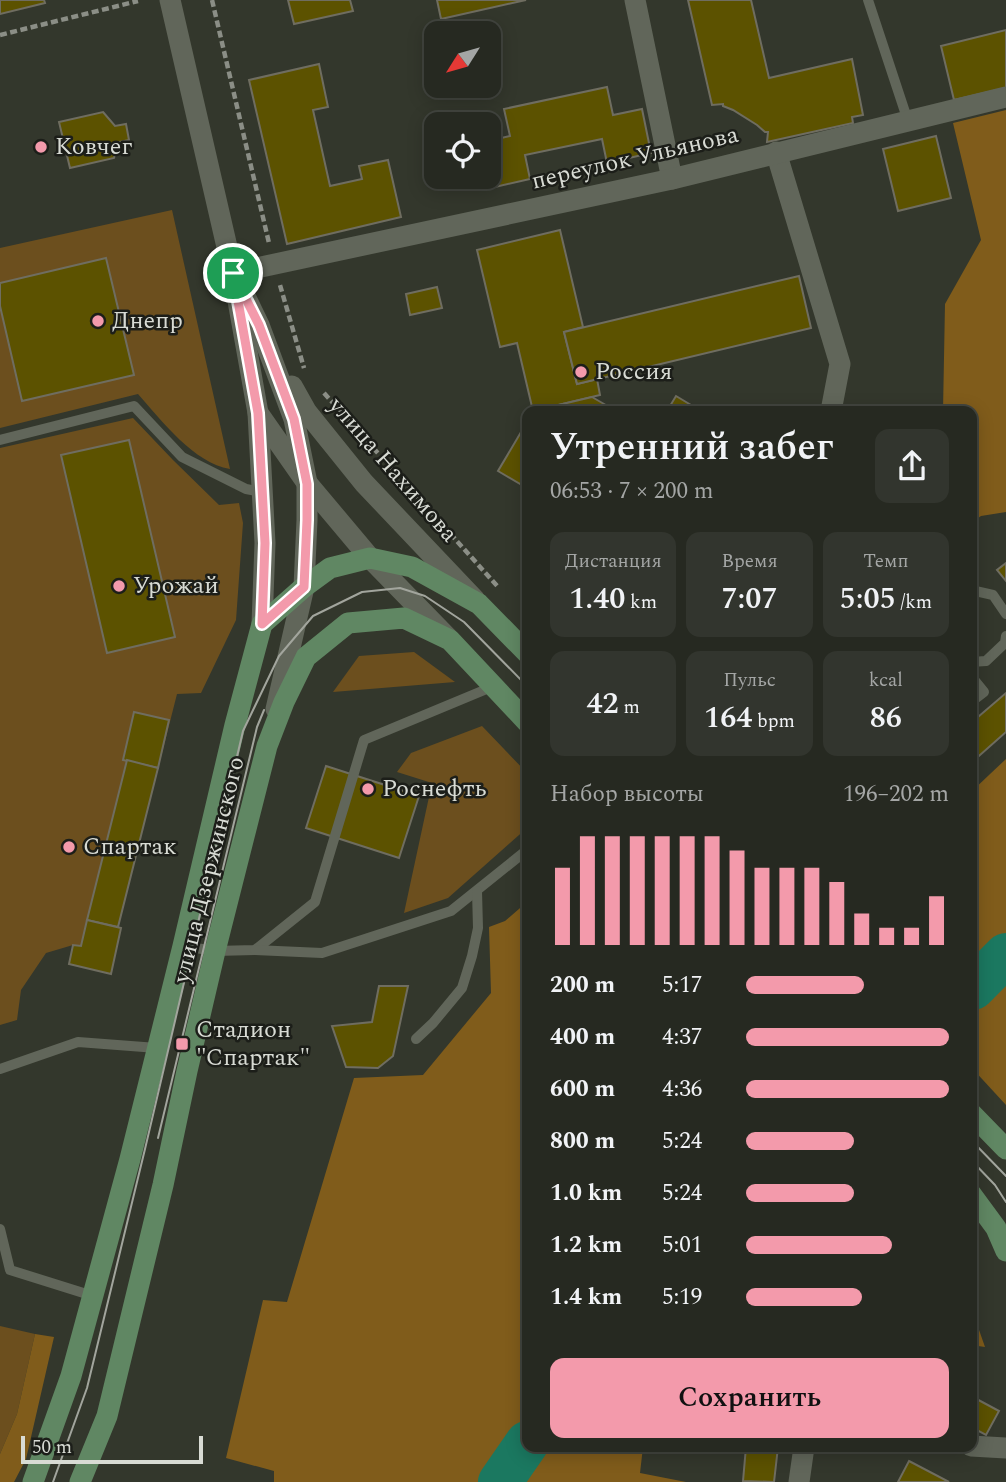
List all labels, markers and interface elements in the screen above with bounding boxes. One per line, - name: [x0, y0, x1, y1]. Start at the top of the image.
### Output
- north arrow: [424, 21, 500, 98]
- map controls: [424, 21, 501, 189]
- button: locate: [424, 112, 501, 189]
- street label: переулок Ульянова: [528, 117, 742, 199]
- place label: Ковчег: [55, 129, 132, 165]
- marker: Ковчег: [33, 139, 49, 155]
- pin: [203, 243, 263, 303]
- icon: arrive: [214, 254, 252, 292]
- place label: Днепр: [112, 303, 183, 339]
- marker: Днепр: [90, 313, 106, 329]
- place label: Россия: [595, 354, 672, 390]
- marker: Россия: [573, 364, 589, 380]
- street label: улица Нахимова: [319, 389, 467, 551]
- text: Утренний забег: [550, 419, 833, 477]
- button: share: [875, 429, 949, 503]
- text: 06:53 · 7 × 200 m: [550, 474, 714, 509]
- text: Дистанция: [565, 547, 662, 576]
- text: Время: [721, 547, 778, 576]
- text: Темп: [863, 547, 909, 576]
- place label: Урожай: [133, 568, 219, 604]
- text: 1.40: [569, 576, 625, 622]
- text: 7:07: [721, 576, 778, 622]
- text: 5:05: [840, 576, 896, 622]
- marker: Урожай: [111, 578, 127, 594]
- text: km: [625, 588, 657, 617]
- text: /km: [896, 588, 932, 617]
- text: Пульс: [723, 666, 776, 695]
- text: kcal: [869, 666, 903, 695]
- text: 42: [587, 681, 619, 727]
- text: m: [619, 693, 640, 722]
- text: 164: [704, 695, 752, 741]
- text: 86: [870, 695, 902, 741]
- text: bpm: [752, 707, 795, 736]
- street label: улица Дзержинского: [163, 753, 255, 988]
- place label: Роснефть: [382, 771, 486, 807]
- text: Набор высоты: [550, 777, 704, 812]
- text: 196–202 m: [843, 777, 949, 812]
- marker: Роснефть: [360, 781, 376, 797]
- place label: Спартак: [83, 829, 177, 865]
- marker: Спартак: [61, 839, 77, 855]
- text: 200 m: [550, 968, 615, 1003]
- text: 5:17: [662, 968, 702, 1003]
- place label: Стадион "Спартак": [196, 1012, 310, 1076]
- text: 400 m: [550, 1020, 615, 1055]
- text: 4:37: [662, 1020, 702, 1055]
- marker: Стадион "Спартак": [174, 1036, 190, 1052]
- text: 600 m: [550, 1072, 615, 1107]
- text: 4:36: [662, 1072, 702, 1107]
- text: 800 m: [550, 1124, 615, 1159]
- text: 5:24: [662, 1124, 702, 1159]
- text: 1.0 km: [550, 1176, 622, 1211]
- text: 5:24: [662, 1176, 702, 1211]
- text: 1.2 km: [550, 1228, 622, 1263]
- text: 5:01: [662, 1228, 702, 1263]
- text: 1.4 km: [550, 1280, 622, 1315]
- text: 5:19: [662, 1280, 702, 1315]
- button: Сохранить: [550, 1358, 949, 1438]
- scale bar: [21, 1433, 203, 1465]
- text: 50 m: [32, 1433, 72, 1462]

